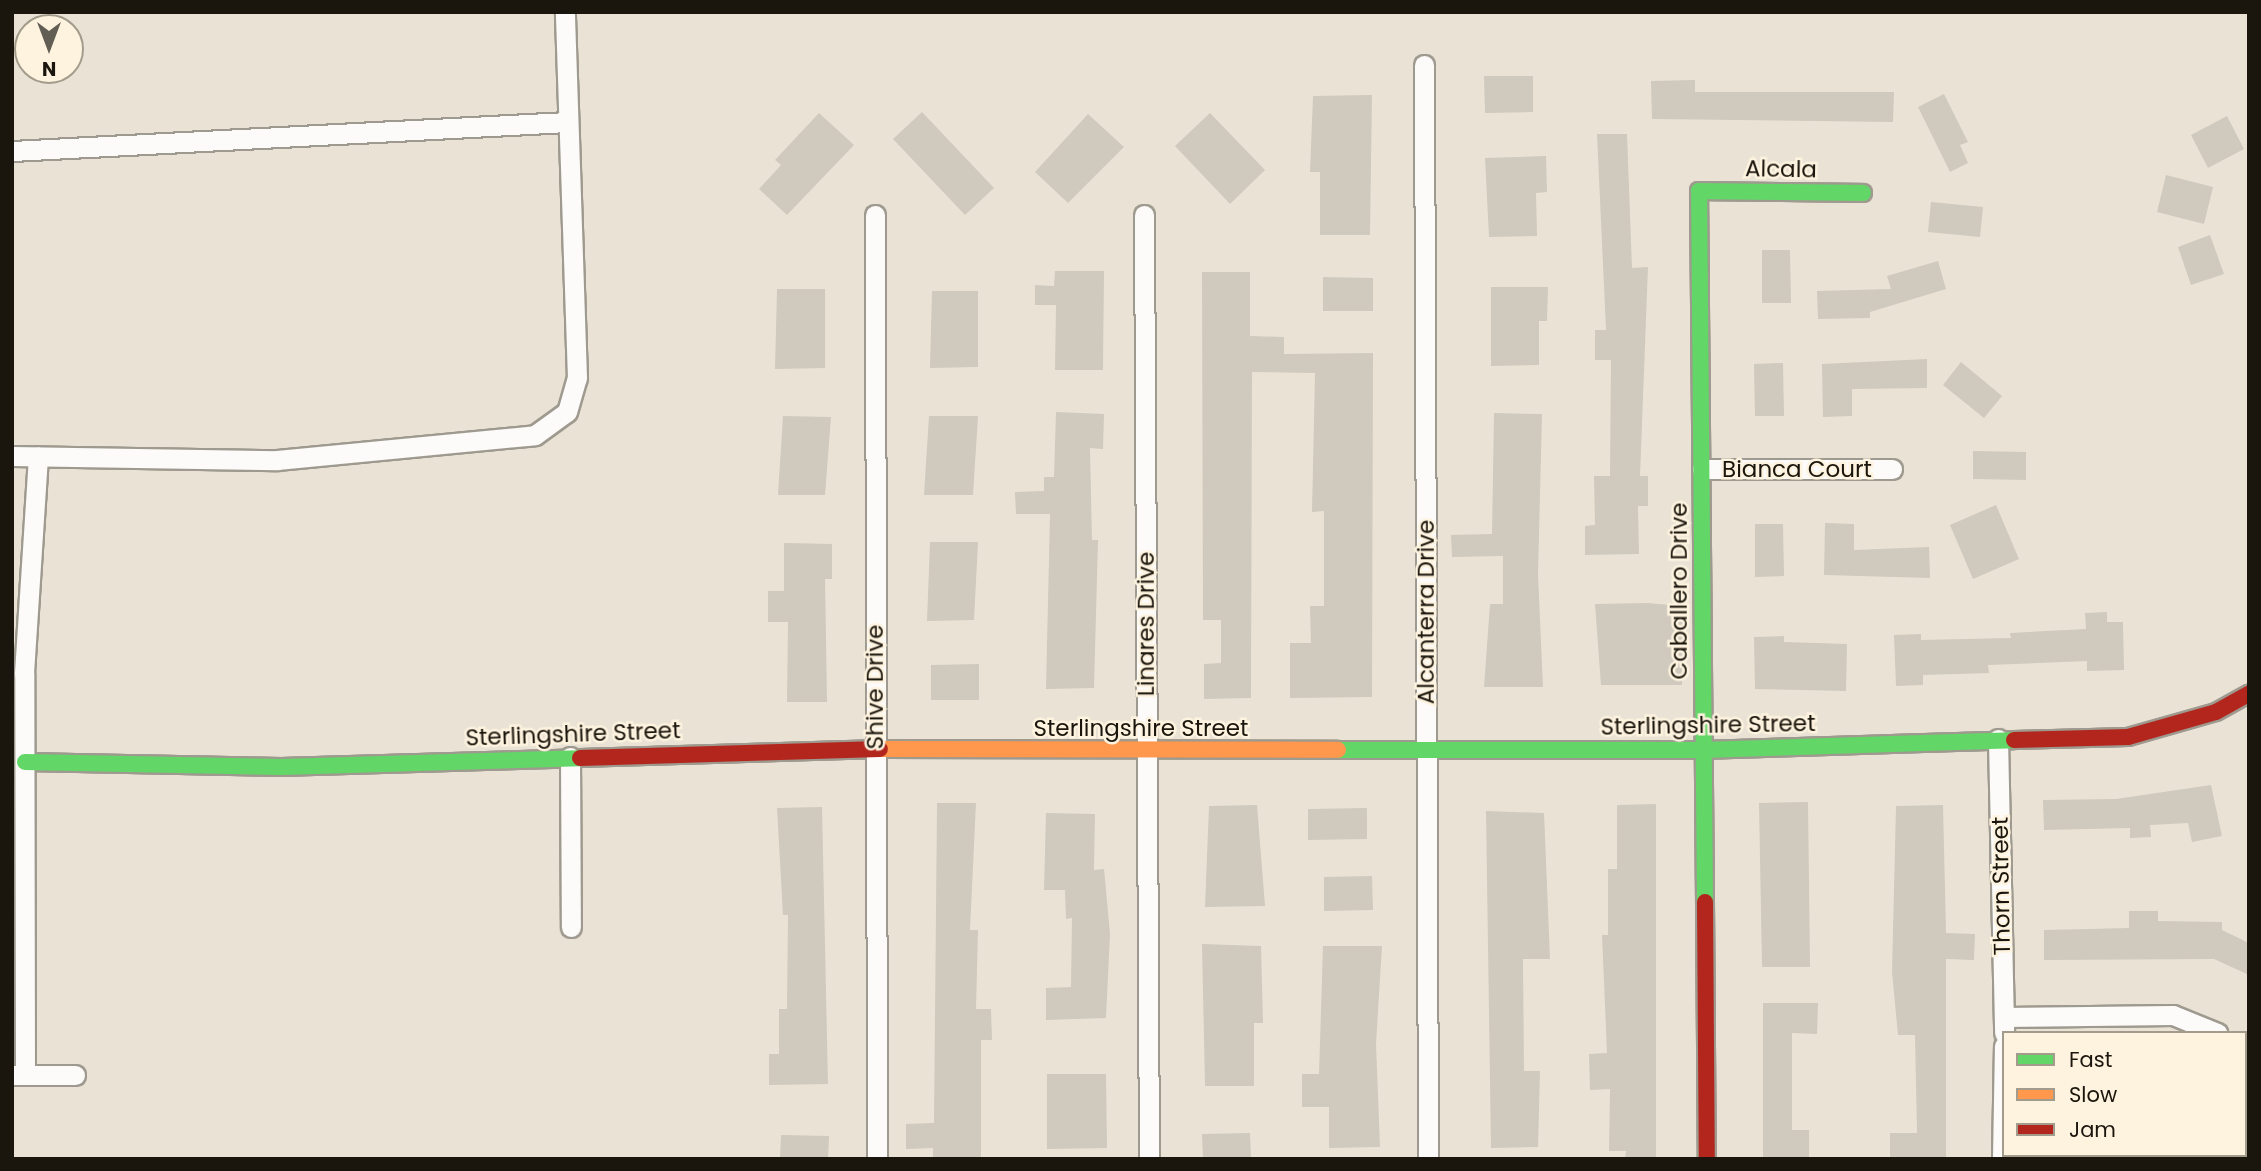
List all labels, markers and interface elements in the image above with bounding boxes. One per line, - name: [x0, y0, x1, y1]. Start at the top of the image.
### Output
- north arrow: [14, 14, 84, 84]
- text: N: [42, 55, 56, 82]
- street label: Alcala: [1745, 155, 1817, 183]
- street label: Bianca Court: [1722, 455, 1872, 483]
- street label: Caballero Drive: [1665, 502, 1693, 680]
- street label: Alcanterra Drive: [1412, 520, 1440, 704]
- street label: Linares Drive: [1132, 552, 1160, 696]
- street label: Shive Drive: [861, 625, 889, 749]
- street label: Sterlingshire Street: [1600, 709, 1816, 741]
- street label: Sterlingshire Street: [1033, 714, 1249, 742]
- street label: Sterlingshire Street: [465, 716, 681, 752]
- street label: Thorn Street: [1986, 816, 2016, 956]
- legend: [2002, 1031, 2247, 1157]
- text: Fast: [2069, 1045, 2112, 1074]
- text: Slow: [2069, 1080, 2117, 1109]
- text: Jam: [2069, 1115, 2116, 1144]

